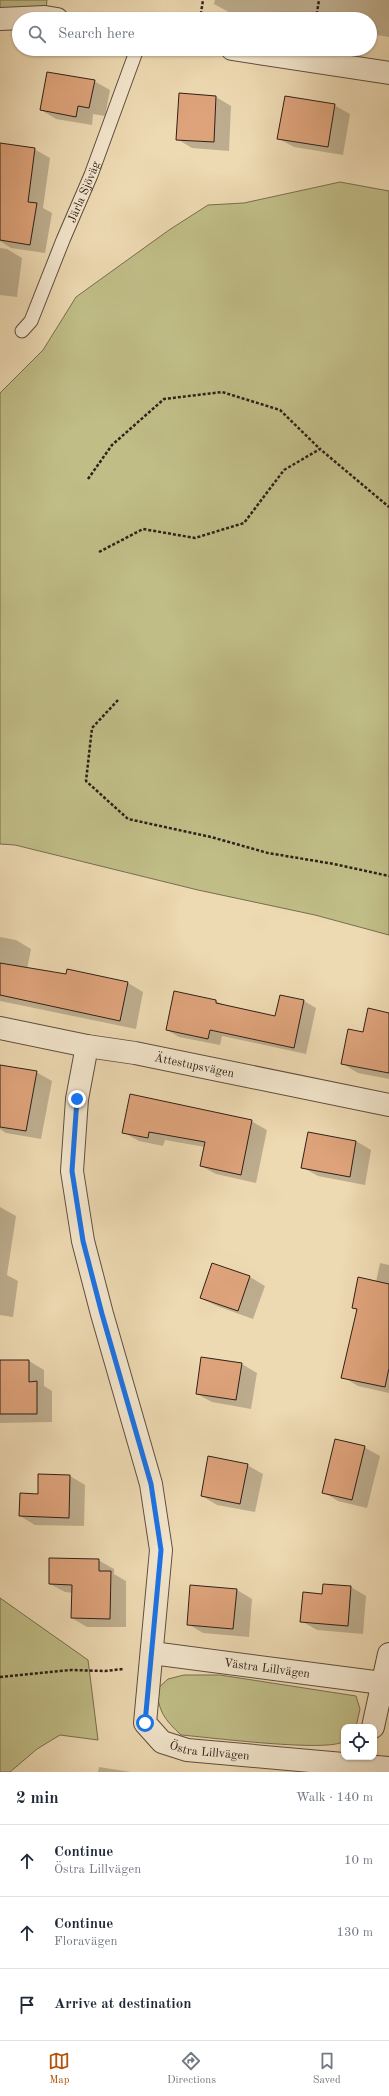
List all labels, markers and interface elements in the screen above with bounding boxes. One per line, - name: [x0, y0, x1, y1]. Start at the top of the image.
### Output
- search box: [12, 12, 377, 56]
- icon: search: [26, 23, 48, 45]
- text: Search here: [58, 27, 135, 42]
- street label: Järla Sjöväg: [66, 159, 103, 225]
- street label: Ättestupsvägen: [153, 1048, 236, 1080]
- route end: [68, 1090, 86, 1108]
- street label: Västra Lillvägen: [223, 1657, 311, 1681]
- route start: [136, 1714, 154, 1732]
- map controls: [341, 1724, 377, 1760]
- button: locate: [341, 1724, 377, 1760]
- street label: Östra Lillvägen: [168, 1736, 250, 1763]
- text: 2 min: [16, 1790, 59, 1807]
- text: Walk · 140 m: [296, 1791, 373, 1804]
- text: Continue: [54, 1845, 113, 1860]
- icon: ahead: [16, 1850, 38, 1872]
- text: 10 m: [344, 1854, 373, 1867]
- text: Östra Lillvägen: [54, 1863, 141, 1876]
- text: Continue: [54, 1917, 113, 1932]
- icon: ahead: [16, 1922, 38, 1944]
- text: 130 m: [336, 1926, 373, 1939]
- text: Floravägen: [54, 1935, 117, 1948]
- icon: arrive: [16, 1994, 38, 2016]
- text: Arrive at destination: [54, 1997, 192, 2012]
- tab: Map: [48, 2050, 70, 2088]
- tab: Directions: [167, 2050, 216, 2088]
- tab: Saved: [313, 2050, 341, 2088]

